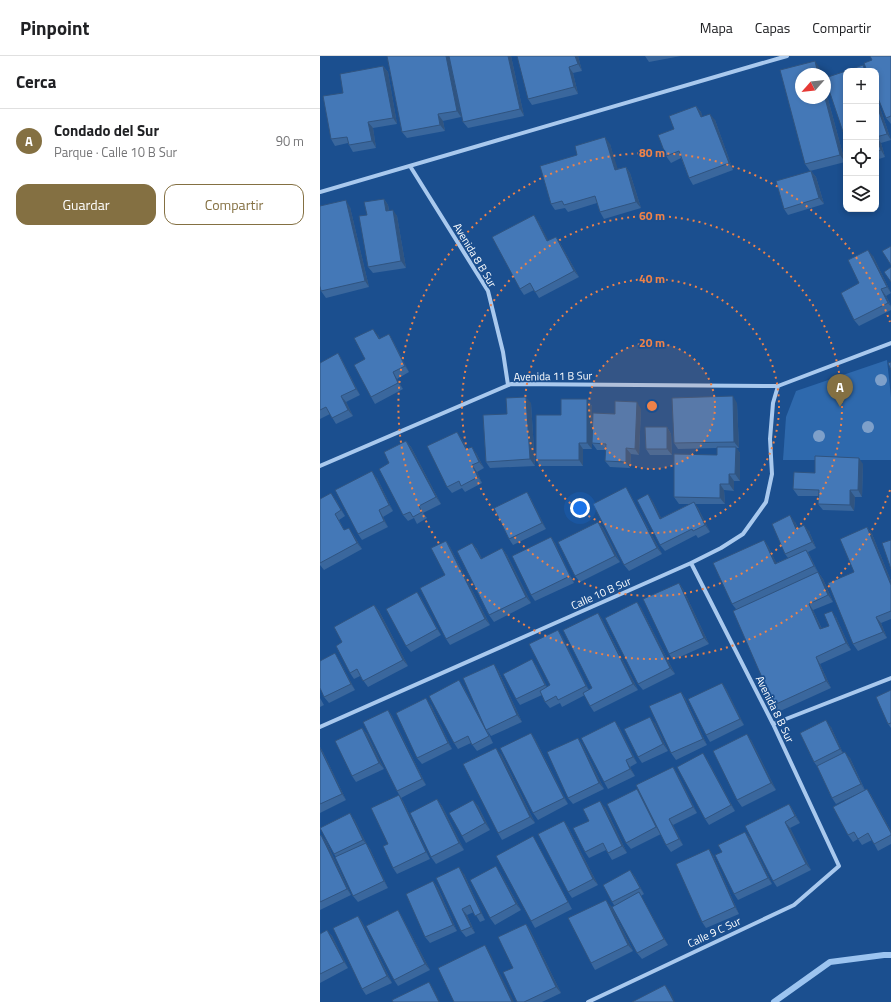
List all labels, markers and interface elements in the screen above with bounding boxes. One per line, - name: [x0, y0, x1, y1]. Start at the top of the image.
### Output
- text: Pinpoint: [20, 13, 89, 42]
- text: Mapa: [700, 17, 733, 38]
- text: Capas: [755, 17, 790, 38]
- text: Compartir: [812, 17, 871, 38]
- north arrow: [795, 68, 831, 104]
- map controls: [843, 68, 879, 212]
- button: +: [843, 68, 879, 104]
- text: Cerca: [16, 69, 56, 95]
- button: −: [843, 104, 879, 140]
- text: Condado del Sur: [54, 119, 159, 142]
- text: A: [25, 131, 33, 151]
- text: 90 m: [276, 131, 304, 151]
- button: locate: [843, 140, 879, 176]
- text: Parque · Calle 10 B Sur: [54, 142, 177, 162]
- text: 80 m: [639, 143, 665, 162]
- button: layers: [843, 176, 879, 212]
- button: Guardar: [16, 184, 156, 225]
- button: Compartir: [164, 184, 304, 225]
- text: 60 m: [639, 206, 665, 225]
- street label: Avenida 8 B Sur: [449, 220, 501, 290]
- text: 40 m: [639, 269, 665, 288]
- text: 20 m: [639, 333, 665, 352]
- street label: Avenida 11 B Sur: [514, 367, 593, 385]
- pin: A: [827, 374, 853, 407]
- centre of rings: [645, 399, 659, 413]
- your location: [570, 498, 590, 518]
- street label: Calle 10 B Sur: [568, 573, 634, 613]
- street label: Avenida 8 B Sur: [752, 673, 798, 745]
- street label: Calle 9 C Sur: [685, 913, 743, 951]

